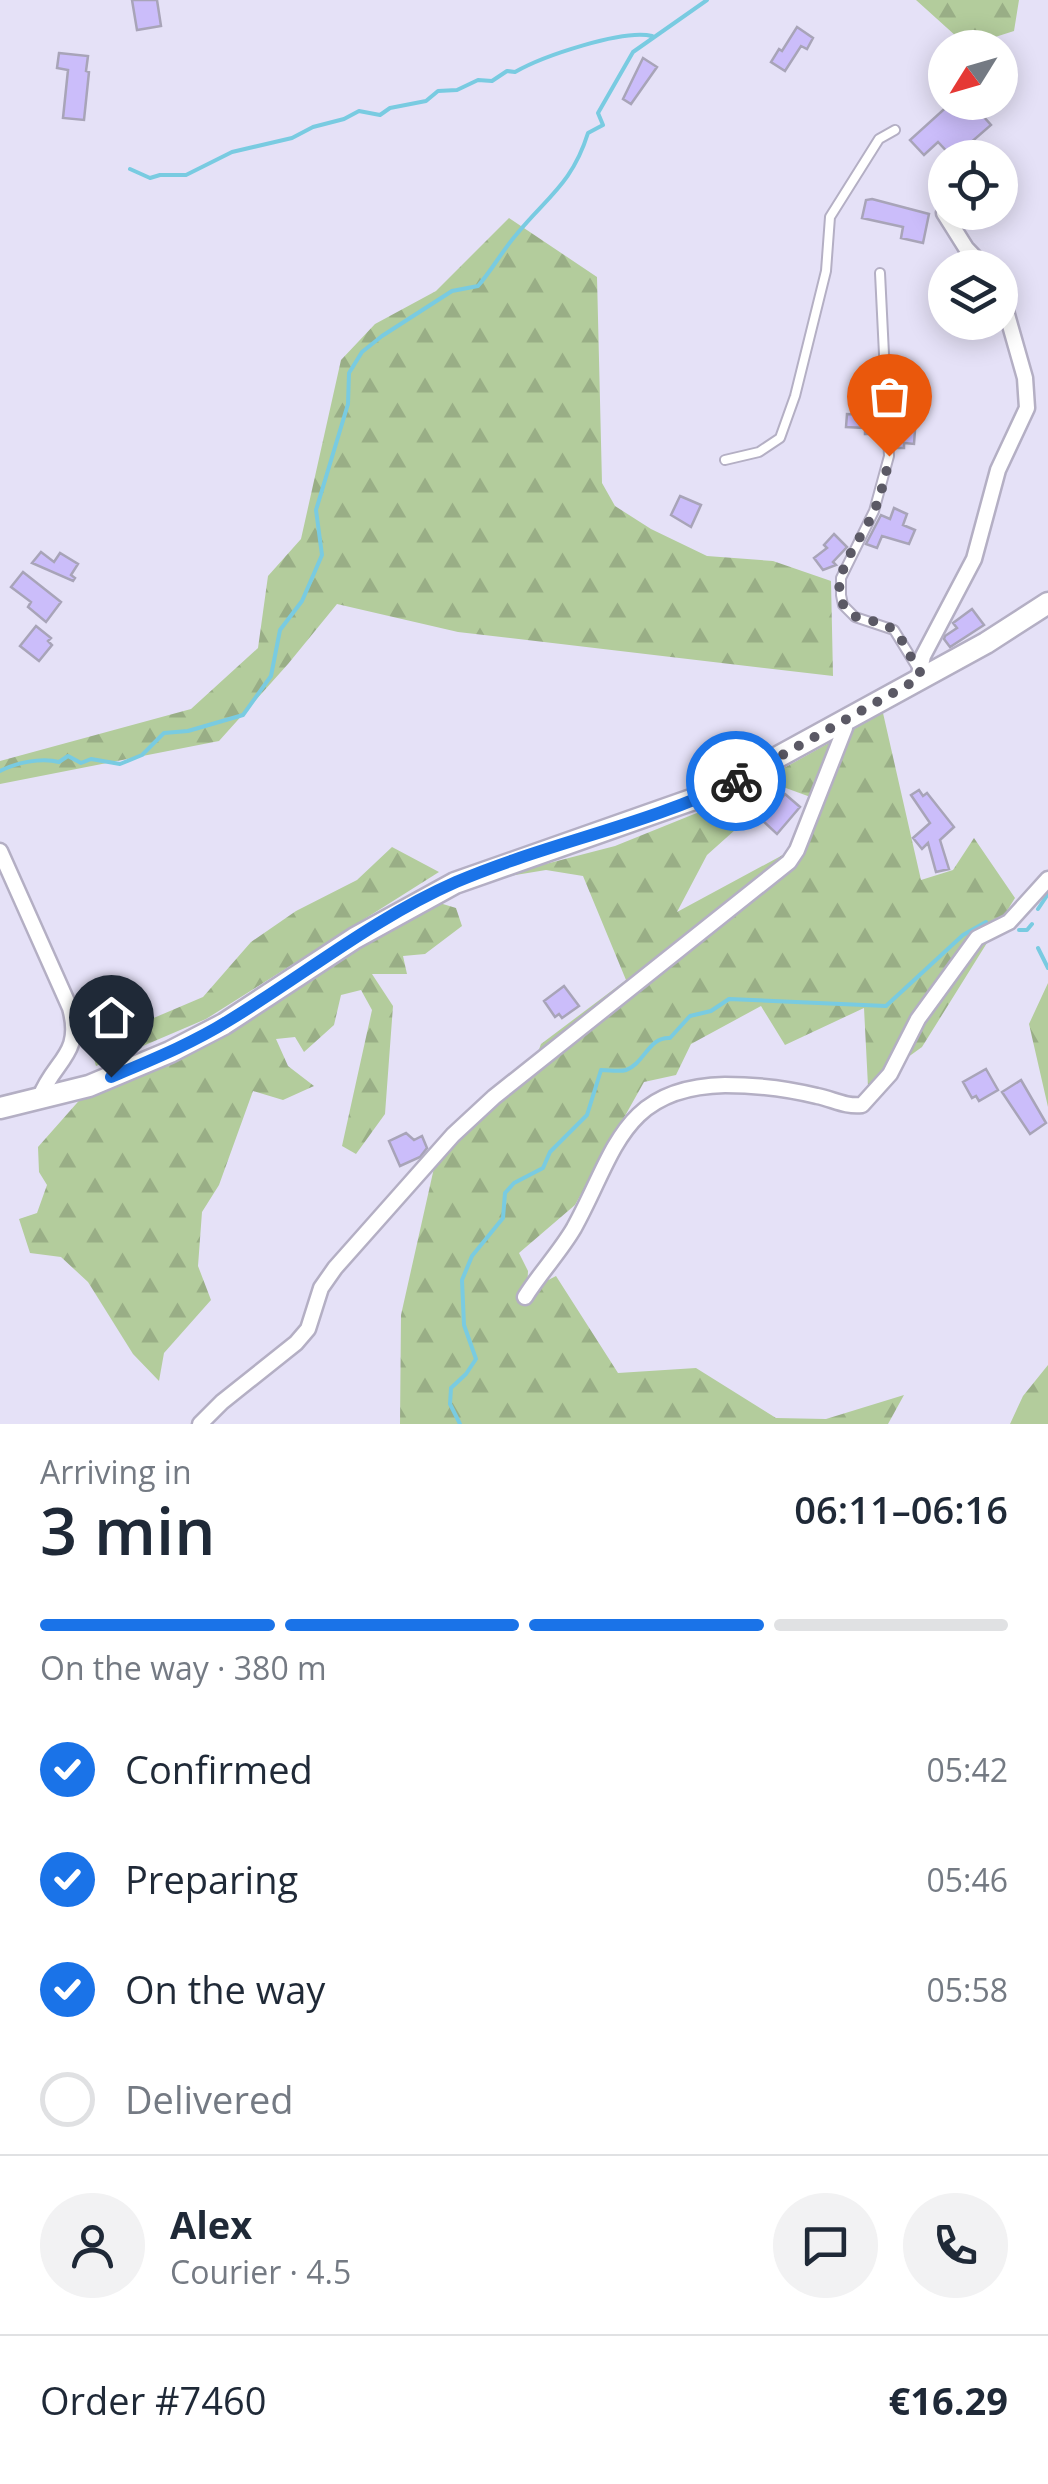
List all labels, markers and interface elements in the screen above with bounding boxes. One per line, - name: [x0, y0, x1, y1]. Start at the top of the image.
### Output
- north arrow: [928, 30, 1018, 120]
- map controls: [928, 30, 1018, 340]
- button: locate: [928, 140, 1018, 230]
- button: layers: [928, 250, 1018, 340]
- pin: [847, 354, 932, 457]
- icon: bag: [862, 369, 917, 424]
- courier: [686, 731, 786, 831]
- icon: bike: [709, 754, 764, 809]
- pin: [69, 975, 154, 1078]
- icon: home: [84, 990, 139, 1045]
- text: Arriving in: [40, 1450, 192, 1493]
- text: 06:11–06:16: [794, 1483, 1008, 1535]
- text: 3 min: [40, 1486, 215, 1574]
- text: On the way · 380 m: [40, 1646, 327, 1689]
- icon: check: [40, 1742, 95, 1797]
- text: Confirmed: [125, 1743, 313, 1795]
- text: 05:42: [926, 1748, 1008, 1791]
- icon: check: [40, 1852, 95, 1907]
- text: Preparing: [125, 1853, 298, 1905]
- text: 05:46: [926, 1858, 1008, 1901]
- icon: check: [40, 1962, 95, 2017]
- text: On the way: [125, 1963, 325, 2015]
- text: 05:58: [926, 1968, 1008, 2011]
- text: Delivered: [125, 2073, 294, 2125]
- button: person: [40, 2193, 145, 2298]
- button: chat: [773, 2193, 878, 2298]
- button: phone: [903, 2193, 1008, 2298]
- text: Alex: [170, 2198, 252, 2250]
- text: Courier · 4.5: [170, 2250, 351, 2293]
- text: Order #7460: [40, 2374, 267, 2426]
- text: €16.29: [889, 2374, 1008, 2426]

